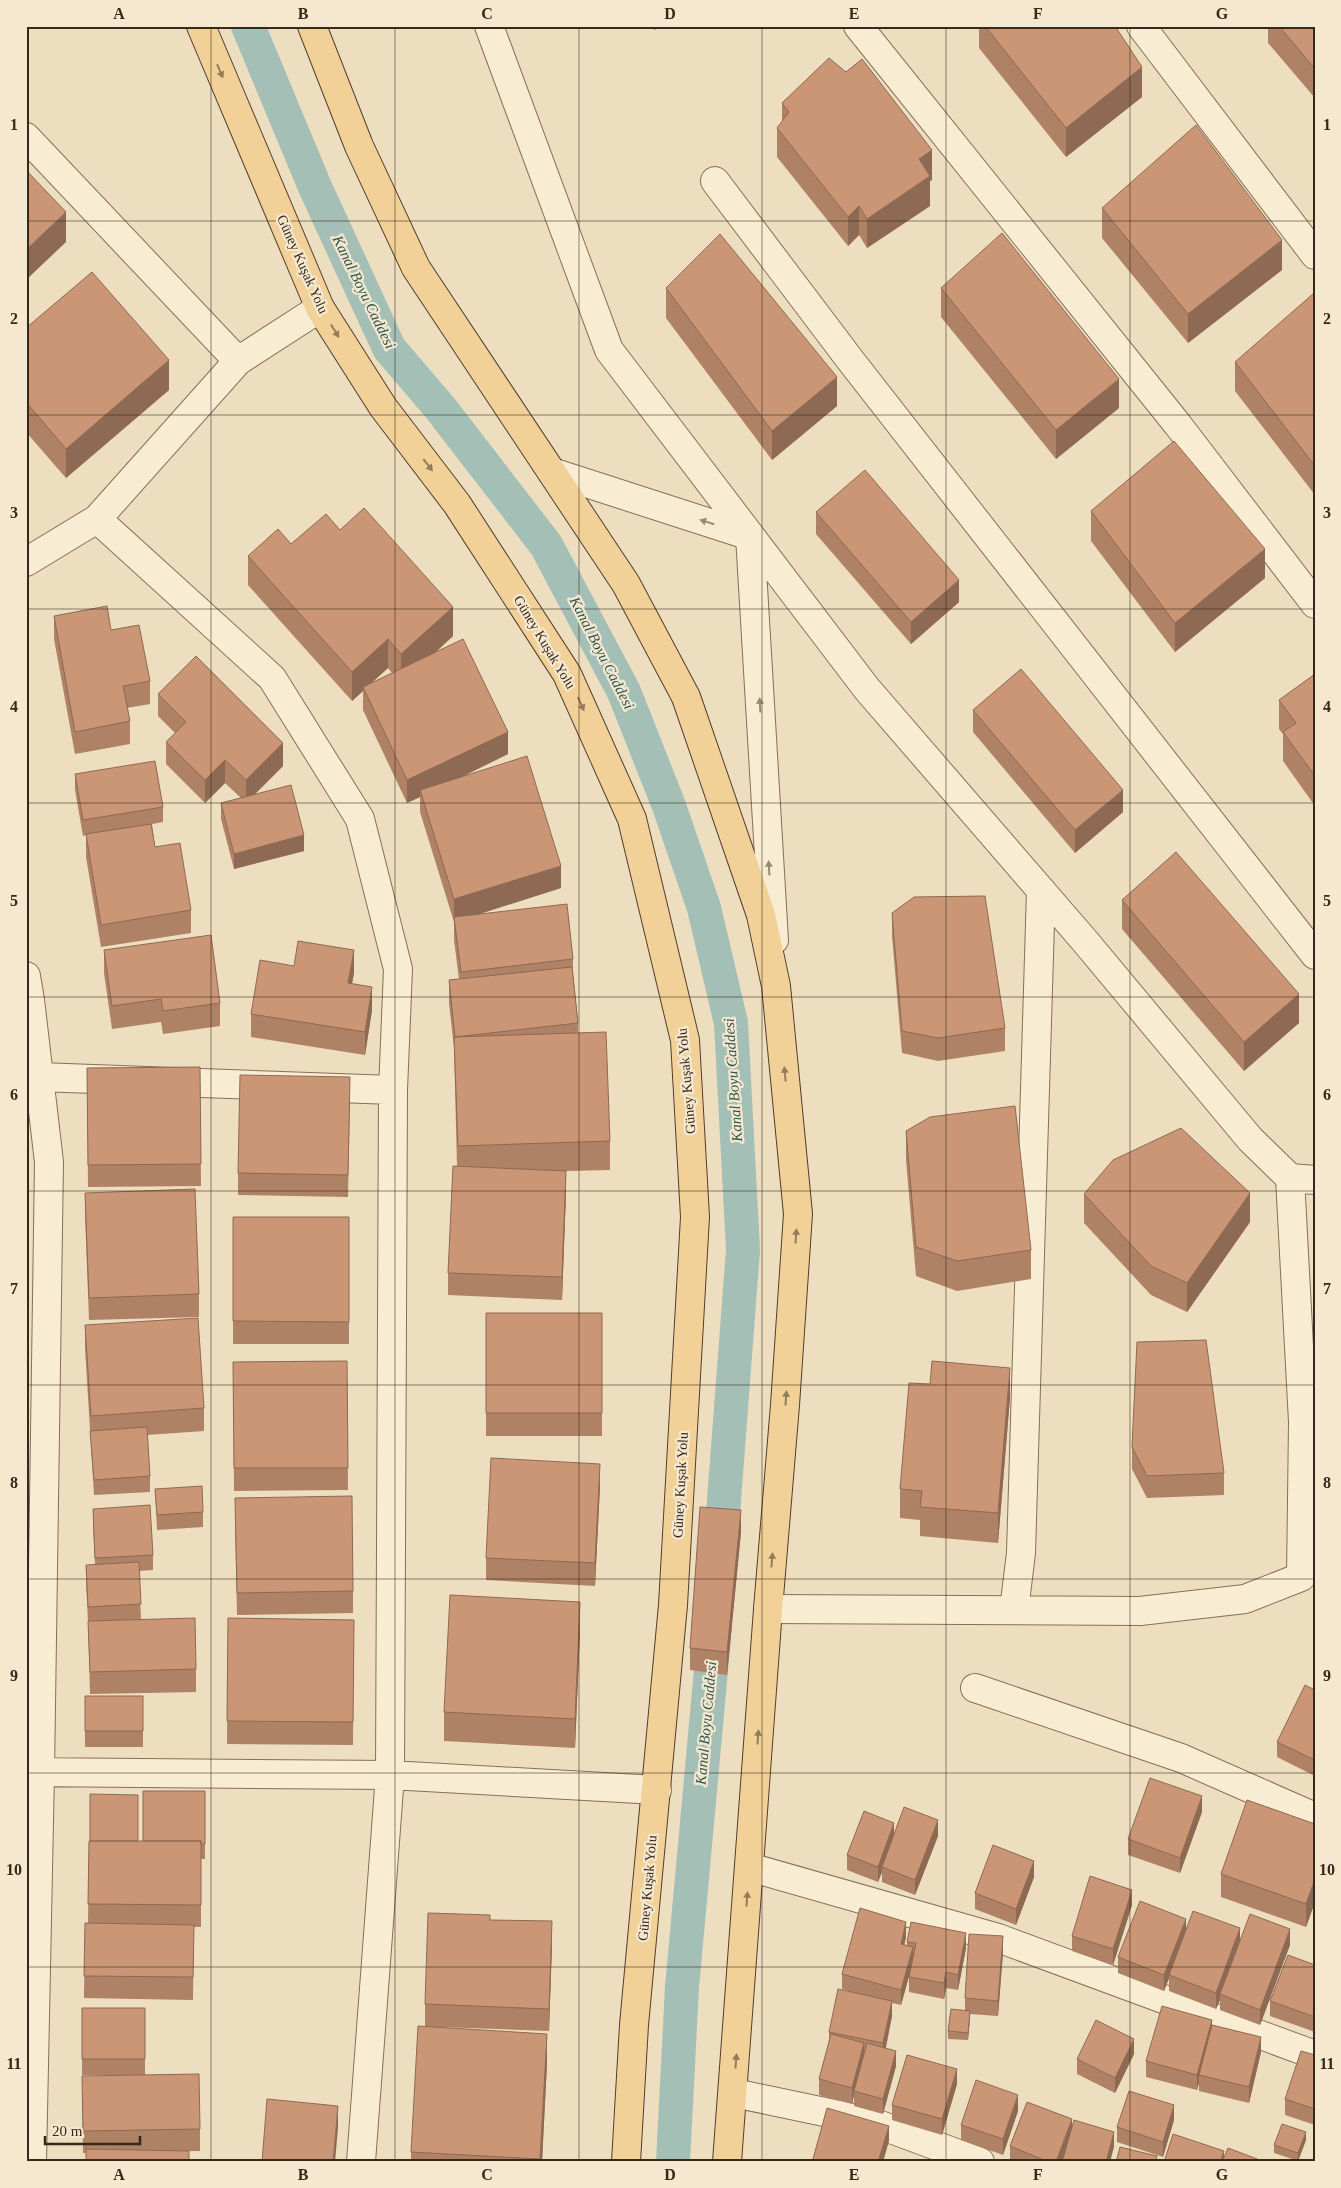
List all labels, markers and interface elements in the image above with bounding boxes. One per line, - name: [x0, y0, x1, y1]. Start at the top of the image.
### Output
- text: A: [113, 5, 125, 22]
- text: B: [298, 5, 309, 22]
- text: C: [481, 5, 493, 22]
- text: D: [664, 5, 676, 22]
- text: E: [849, 5, 859, 22]
- text: F: [1033, 5, 1043, 22]
- text: G: [1216, 5, 1229, 22]
- one-way arrow: [216, 64, 224, 78]
- text: 1: [10, 116, 18, 133]
- text: 1: [1323, 116, 1331, 133]
- street label: Güney Kuşak Yolu: [274, 213, 331, 316]
- water label: Kanal Boyu Caddesi: [329, 232, 398, 351]
- text: 2: [10, 310, 18, 327]
- text: 2: [1323, 310, 1331, 327]
- one-way arrow: [330, 325, 340, 338]
- one-way arrow: [422, 458, 433, 471]
- text: 3: [10, 504, 18, 521]
- text: 3: [1323, 504, 1331, 521]
- one-way arrow: [699, 518, 714, 526]
- street label: Güney Kuşak Yolu: [511, 593, 578, 692]
- water label: Kanal Boyu Caddesi: [566, 593, 637, 712]
- one-way arrow: [577, 697, 585, 711]
- one-way arrow: [755, 697, 763, 713]
- text: 4: [10, 698, 18, 715]
- text: 4: [1323, 698, 1331, 715]
- one-way arrow: [765, 859, 773, 875]
- text: 5: [10, 892, 18, 909]
- text: 5: [1323, 892, 1331, 909]
- water label: Kanal Boyu Caddesi: [721, 1018, 745, 1143]
- street label: Güney Kuşak Yolu: [674, 1027, 699, 1135]
- one-way arrow: [780, 1066, 788, 1082]
- text: 6: [10, 1086, 18, 1103]
- text: 6: [1323, 1086, 1331, 1103]
- one-way arrow: [793, 1228, 801, 1244]
- text: 7: [10, 1280, 18, 1297]
- text: 7: [1323, 1280, 1331, 1297]
- one-way arrow: [782, 1390, 790, 1406]
- street label: Güney Kuşak Yolu: [670, 1432, 691, 1538]
- text: 8: [10, 1474, 18, 1491]
- text: 8: [1323, 1474, 1331, 1491]
- one-way arrow: [768, 1552, 776, 1568]
- water label: Kanal Boyu Caddesi: [693, 1660, 719, 1787]
- text: 9: [10, 1667, 18, 1684]
- text: 9: [1323, 1667, 1331, 1684]
- one-way arrow: [755, 1728, 763, 1744]
- street label: Güney Kuşak Yolu: [635, 1834, 660, 1942]
- text: 10: [6, 1861, 22, 1878]
- text: 10: [1319, 1861, 1335, 1878]
- one-way arrow: [743, 1890, 751, 1906]
- one-way arrow: [732, 2053, 740, 2069]
- text: 11: [6, 2055, 22, 2072]
- text: 11: [1319, 2055, 1335, 2072]
- scale bar: [45, 2113, 140, 2145]
- text: 20 m: [52, 2123, 83, 2139]
- text: A: [113, 2166, 125, 2183]
- text: B: [298, 2166, 309, 2183]
- text: C: [481, 2166, 493, 2183]
- text: D: [664, 2166, 676, 2183]
- text: E: [849, 2166, 859, 2183]
- text: F: [1033, 2166, 1043, 2183]
- text: G: [1216, 2166, 1229, 2183]

